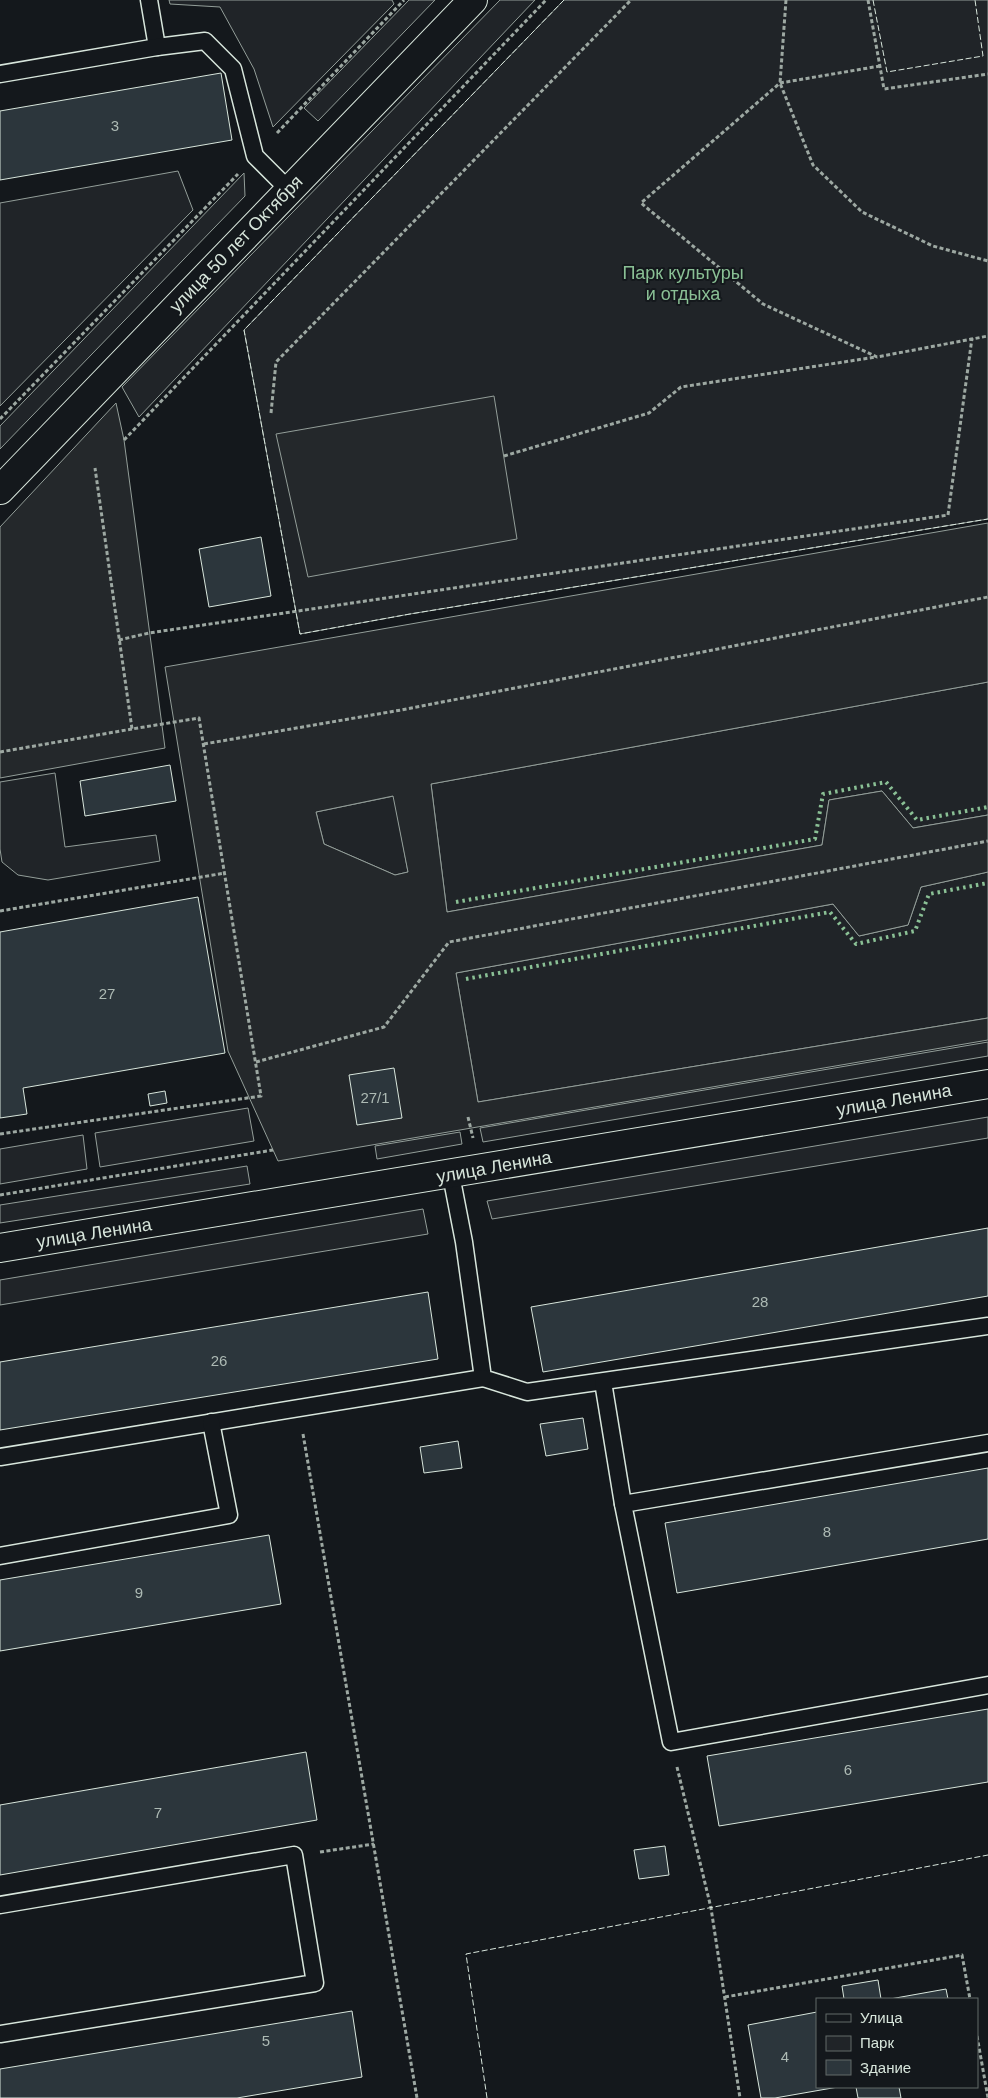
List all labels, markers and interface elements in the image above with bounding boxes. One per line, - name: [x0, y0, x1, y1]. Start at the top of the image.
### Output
- house number: 3: [111, 117, 119, 134]
- street label: улица 50 лет Октября: [165, 171, 307, 317]
- park label: Парк культуры и отдыха: [622, 263, 744, 304]
- house number: 27: [99, 985, 115, 1002]
- street label: улица Ленина: [835, 1080, 954, 1120]
- house number: 27/1: [360, 1089, 390, 1106]
- street label: улица Ленина: [435, 1147, 554, 1187]
- street label: улица Ленина: [35, 1214, 154, 1252]
- house number: 28: [752, 1293, 768, 1310]
- house number: 26: [211, 1352, 227, 1369]
- house number: 8: [823, 1523, 831, 1540]
- house number: 9: [135, 1584, 143, 1601]
- house number: 6: [844, 1761, 852, 1778]
- house number: 7: [154, 1804, 162, 1821]
- legend: [816, 1998, 978, 2088]
- text: Улица: [860, 2009, 903, 2026]
- house number: 5: [262, 2032, 270, 2049]
- text: Парк: [860, 2034, 894, 2051]
- house number: 4: [781, 2048, 789, 2065]
- text: Здание: [860, 2059, 911, 2076]

